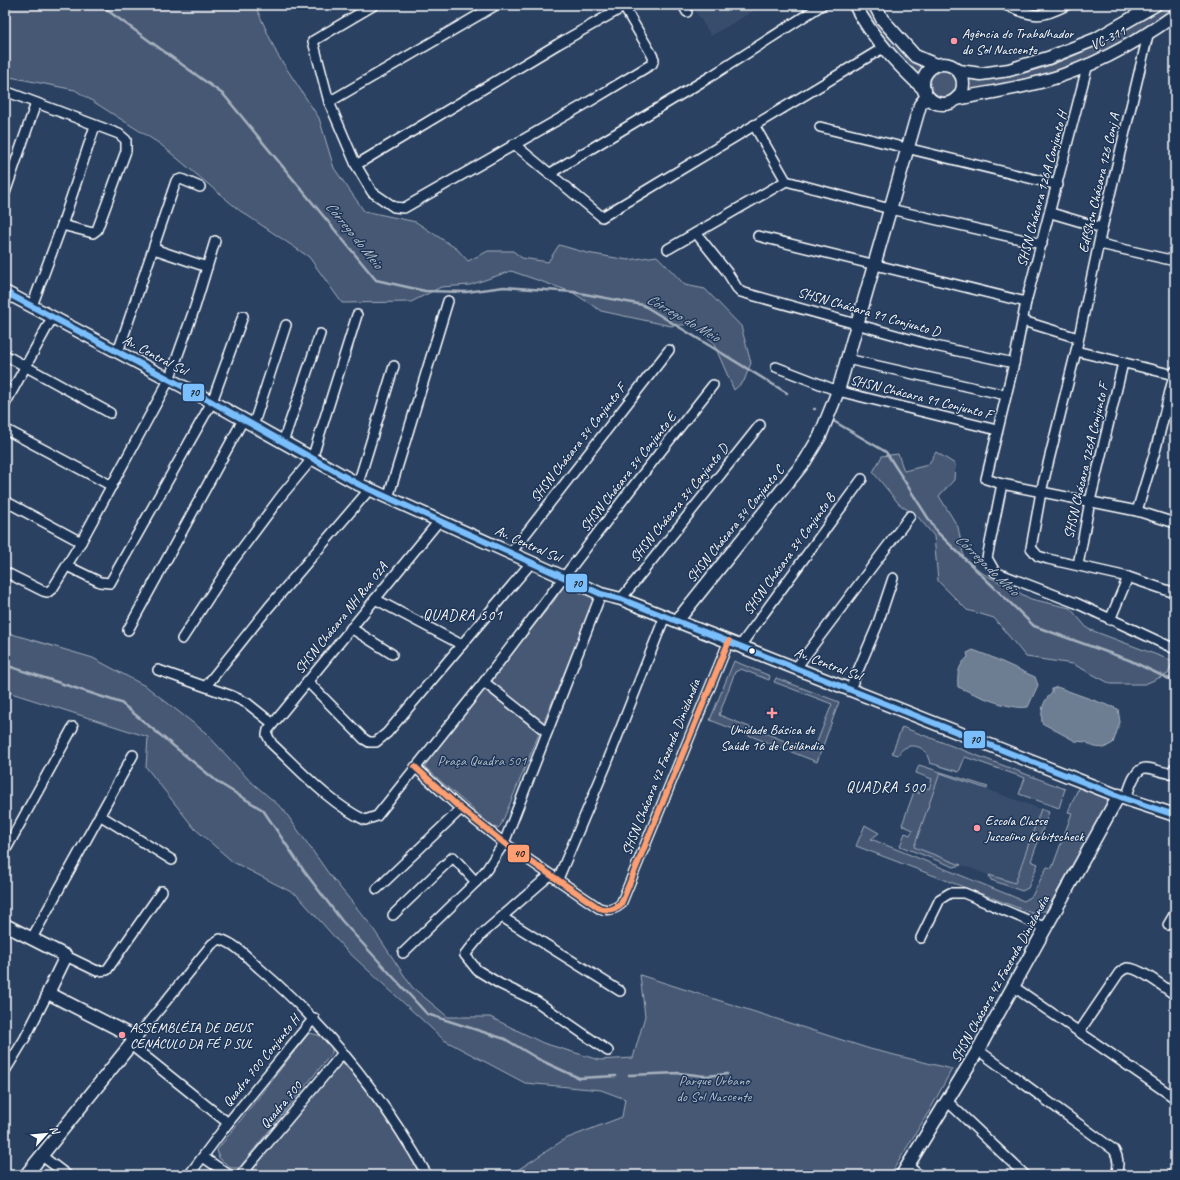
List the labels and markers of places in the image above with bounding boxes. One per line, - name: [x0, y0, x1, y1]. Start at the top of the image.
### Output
- place label: Agência do Trabalhador do Sol Nascente: [962, 25, 1074, 58]
- marker: Agência do Trabalhador do Sol Nascente: [949, 36, 959, 46]
- unlabelled marker: [747, 646, 757, 656]
- marker: Unidade Básica de Saúde 16 de Ceilândia: [766, 707, 778, 719]
- place label: Unidade Básica de Saúde 16 de Ceilândia: [720, 721, 825, 754]
- place label: Escola Classe Juscelino Kubitscheck: [984, 812, 1085, 845]
- marker: Escola Classe Juscelino Kubitscheck: [972, 823, 982, 833]
- place label: ASSEMBLÉIA DE DEUS CENÁCULO DA FÉ P SUL: [130, 1019, 254, 1052]
- marker: ASSEMBLÉIA DE DEUS CENÁCULO DA FÉ P SUL: [117, 1030, 127, 1040]

